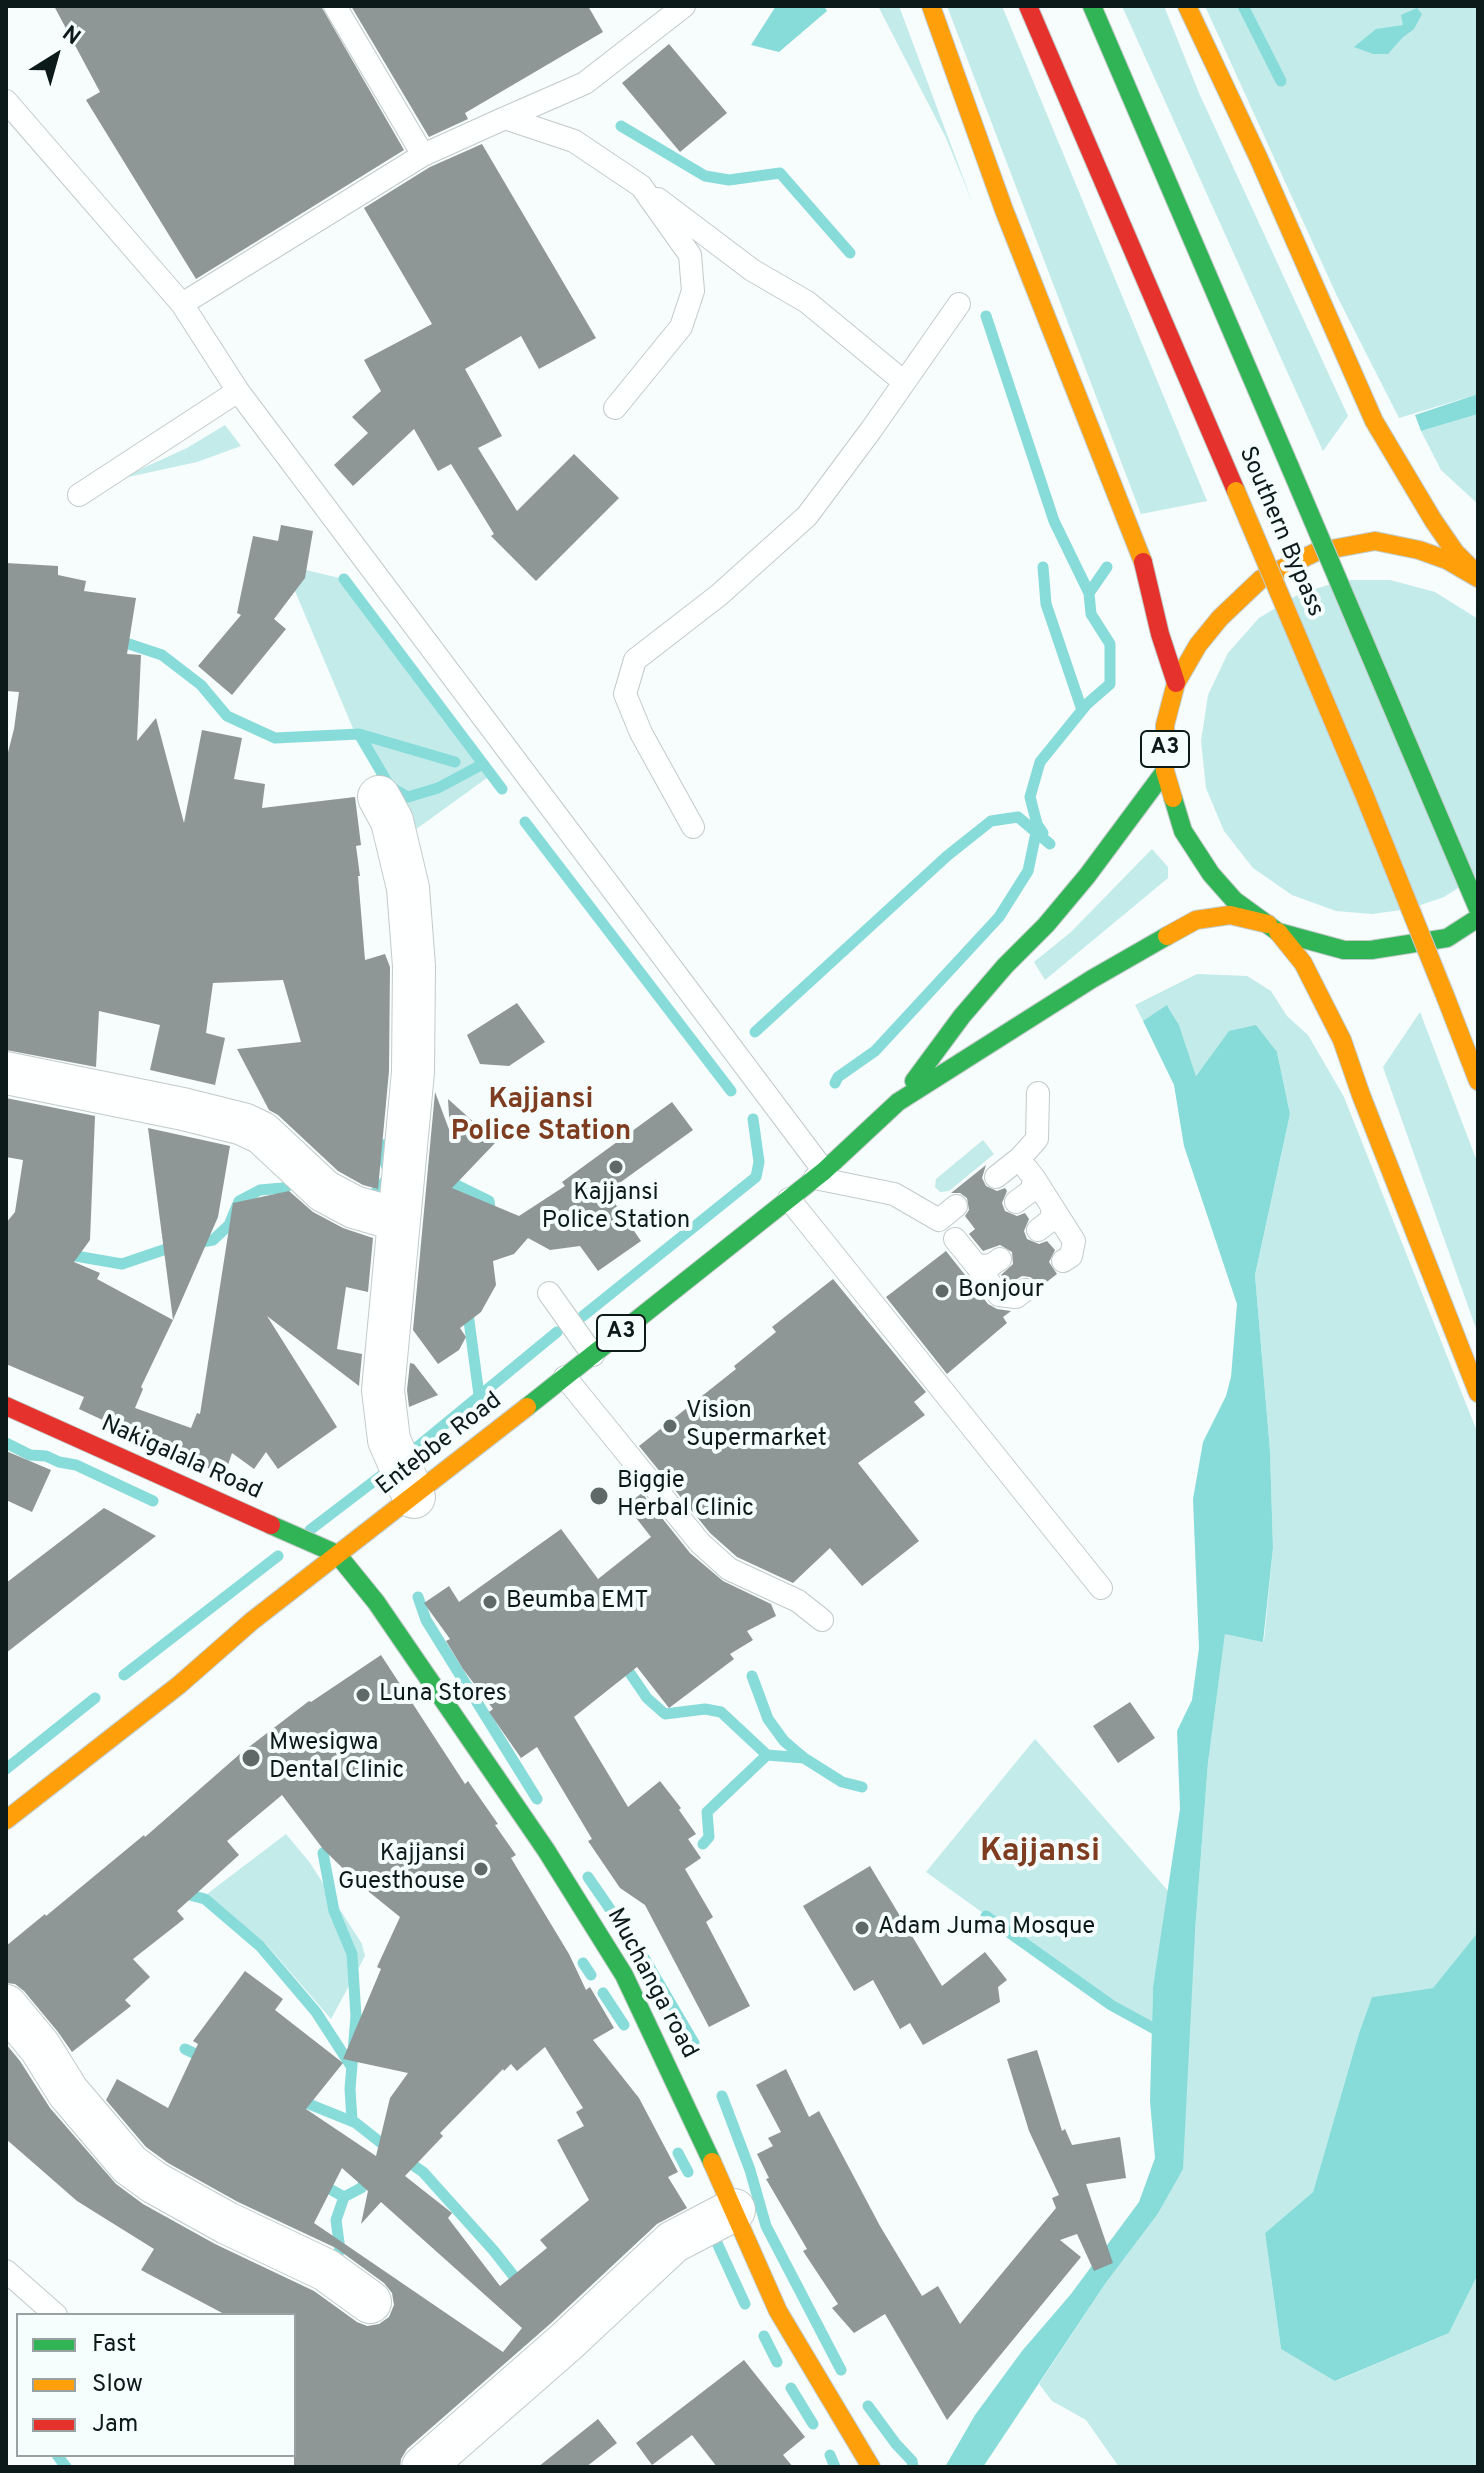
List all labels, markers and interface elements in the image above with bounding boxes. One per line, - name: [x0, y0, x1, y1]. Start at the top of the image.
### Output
- north arrow: [16, 16, 96, 96]
- text: N: [56, 21, 85, 52]
- street label: Southern Bypass: [1231, 443, 1329, 621]
- road number: A3: [1141, 731, 1189, 767]
- district label: Kajjansi Police Station: [451, 1084, 631, 1150]
- marker: Kajjansi Police Station: [607, 1158, 625, 1176]
- place label: Kajjansi Police Station: [542, 1180, 690, 1236]
- place label: Bonjour: [958, 1277, 1044, 1305]
- marker: Bonjour: [933, 1282, 951, 1300]
- road number: A3: [597, 1315, 645, 1351]
- street label: Entebbe Road: [372, 1387, 508, 1503]
- place label: Vision Supermarket: [686, 1398, 827, 1454]
- street label: Nakigalala Road: [96, 1411, 266, 1507]
- marker: Vision Supermarket: [661, 1417, 679, 1435]
- place label: Biggie Herbal Clinic: [617, 1468, 754, 1524]
- marker: Biggie Herbal Clinic: [588, 1485, 610, 1507]
- place label: Beumba EMT: [506, 1588, 648, 1616]
- marker: Beumba EMT: [481, 1593, 499, 1611]
- place label: Luna Stores: [379, 1681, 507, 1709]
- marker: Luna Stores: [354, 1686, 372, 1704]
- place label: Mwesigwa Dental Clinic: [269, 1730, 404, 1786]
- marker: Mwesigwa Dental Clinic: [240, 1747, 262, 1769]
- district label: Kajjansi: [980, 1835, 1100, 1873]
- place label: Kajjansi Guesthouse: [338, 1841, 465, 1897]
- marker: Kajjansi Guesthouse: [472, 1860, 490, 1878]
- street label: Muchanga road: [599, 1904, 703, 2064]
- place label: Adam Juma Mosque: [878, 1914, 1095, 1942]
- marker: Adam Juma Mosque: [853, 1919, 871, 1937]
- legend: [16, 2313, 296, 2457]
- text: Fast: [92, 2330, 136, 2360]
- text: Slow: [92, 2370, 143, 2400]
- text: Jam: [92, 2410, 138, 2440]

